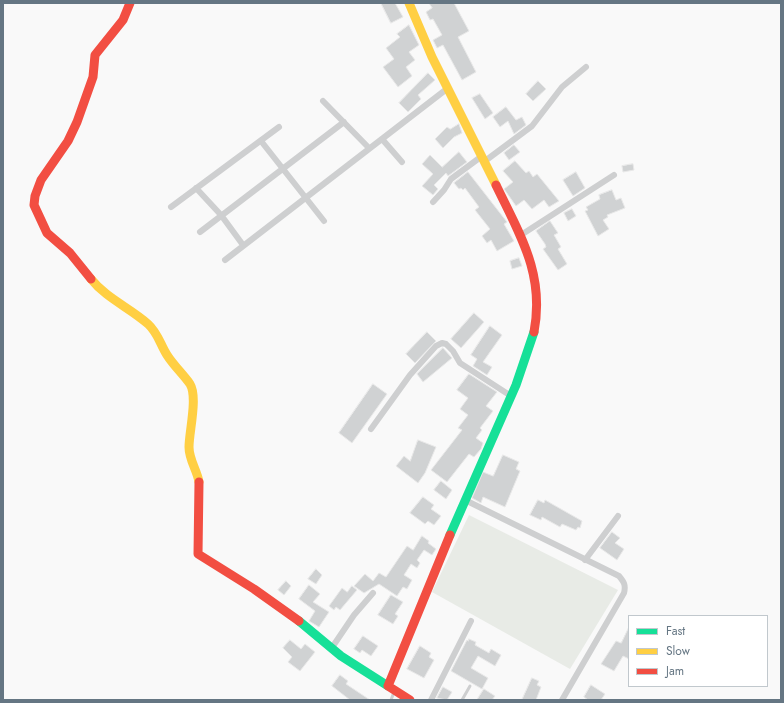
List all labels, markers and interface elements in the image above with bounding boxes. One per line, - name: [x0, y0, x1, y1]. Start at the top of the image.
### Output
- legend: [628, 615, 768, 687]
- text: Fast: [666, 622, 685, 640]
- text: Slow: [666, 642, 690, 660]
- text: Jam: [666, 662, 684, 680]

